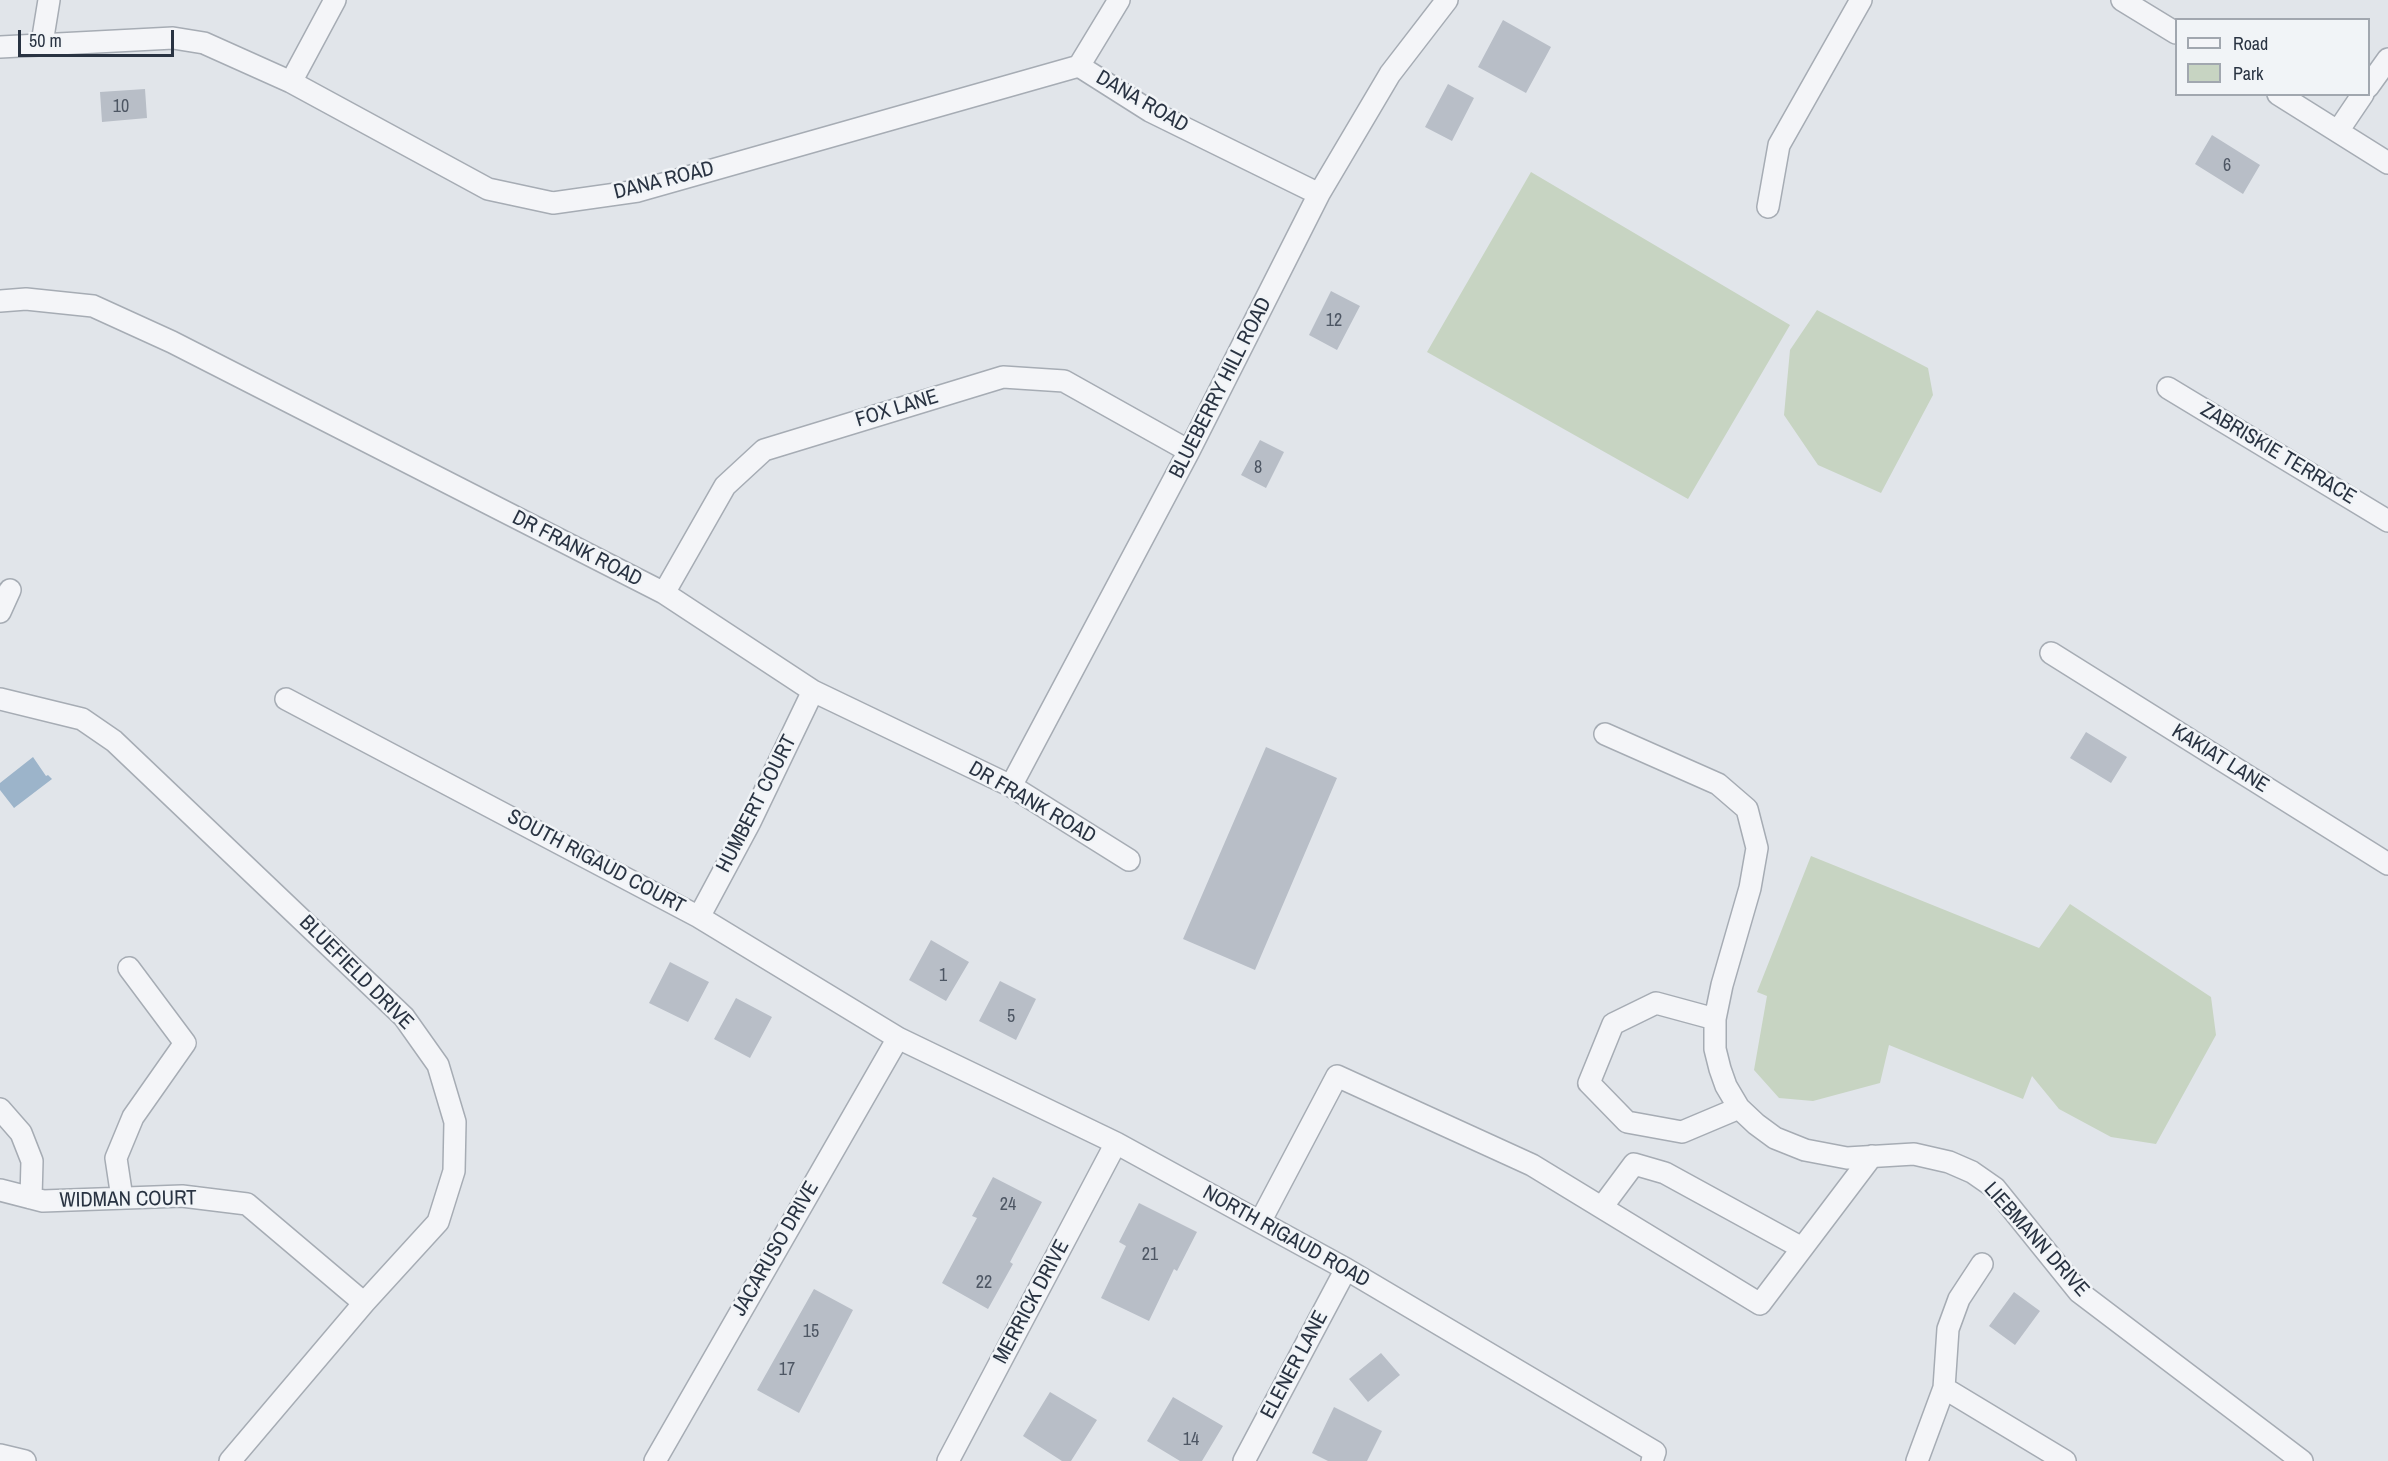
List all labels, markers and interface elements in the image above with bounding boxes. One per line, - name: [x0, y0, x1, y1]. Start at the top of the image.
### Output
- scale bar: [21, 18, 177, 56]
- legend: [2175, 18, 2370, 96]
- text: 50 m: [29, 28, 62, 53]
- text: Road: [2233, 31, 2268, 56]
- text: Park: [2233, 61, 2263, 86]
- street label: DANA ROAD: [1091, 65, 1193, 139]
- house number: 10: [113, 96, 129, 118]
- house number: 6: [2223, 155, 2231, 177]
- street label: DANA ROAD: [611, 156, 717, 206]
- street label: BLUEBERRY HILL ROAD: [1164, 293, 1278, 483]
- house number: 12: [1326, 310, 1342, 332]
- street label: FOX LANE: [853, 384, 941, 434]
- street label: ZABRISKIE TERRACE: [2196, 398, 2360, 510]
- house number: 8: [1254, 457, 1262, 479]
- street label: DR FRANK ROAD: [508, 505, 646, 593]
- street label: KAKIAT LANE: [2167, 719, 2273, 799]
- street label: HUMBERT COURT: [712, 731, 802, 877]
- street label: DR FRANK ROAD: [964, 756, 1100, 850]
- street label: SOUTH RIGAUD COURT: [503, 804, 689, 920]
- street label: BLUEFIELD DRIVE: [294, 911, 418, 1035]
- house number: 1: [939, 965, 947, 987]
- house number: 5: [1007, 1006, 1015, 1028]
- street label: JACARUSO DRIVE: [727, 1177, 825, 1321]
- street label: LIEBMANN DRIVE: [1978, 1178, 2094, 1302]
- street label: NORTH RIGAUD ROAD: [1198, 1181, 1374, 1293]
- street label: WIDMAN COURT: [59, 1186, 197, 1214]
- house number: 24: [1000, 1194, 1016, 1216]
- street label: MERRICK DRIVE: [989, 1236, 1075, 1368]
- house number: 21: [1142, 1244, 1158, 1266]
- house number: 22: [976, 1272, 992, 1294]
- street label: ELENER LANE: [1256, 1307, 1334, 1423]
- house number: 15: [803, 1321, 819, 1343]
- house number: 17: [779, 1359, 795, 1381]
- house number: 14: [1183, 1429, 1199, 1451]

